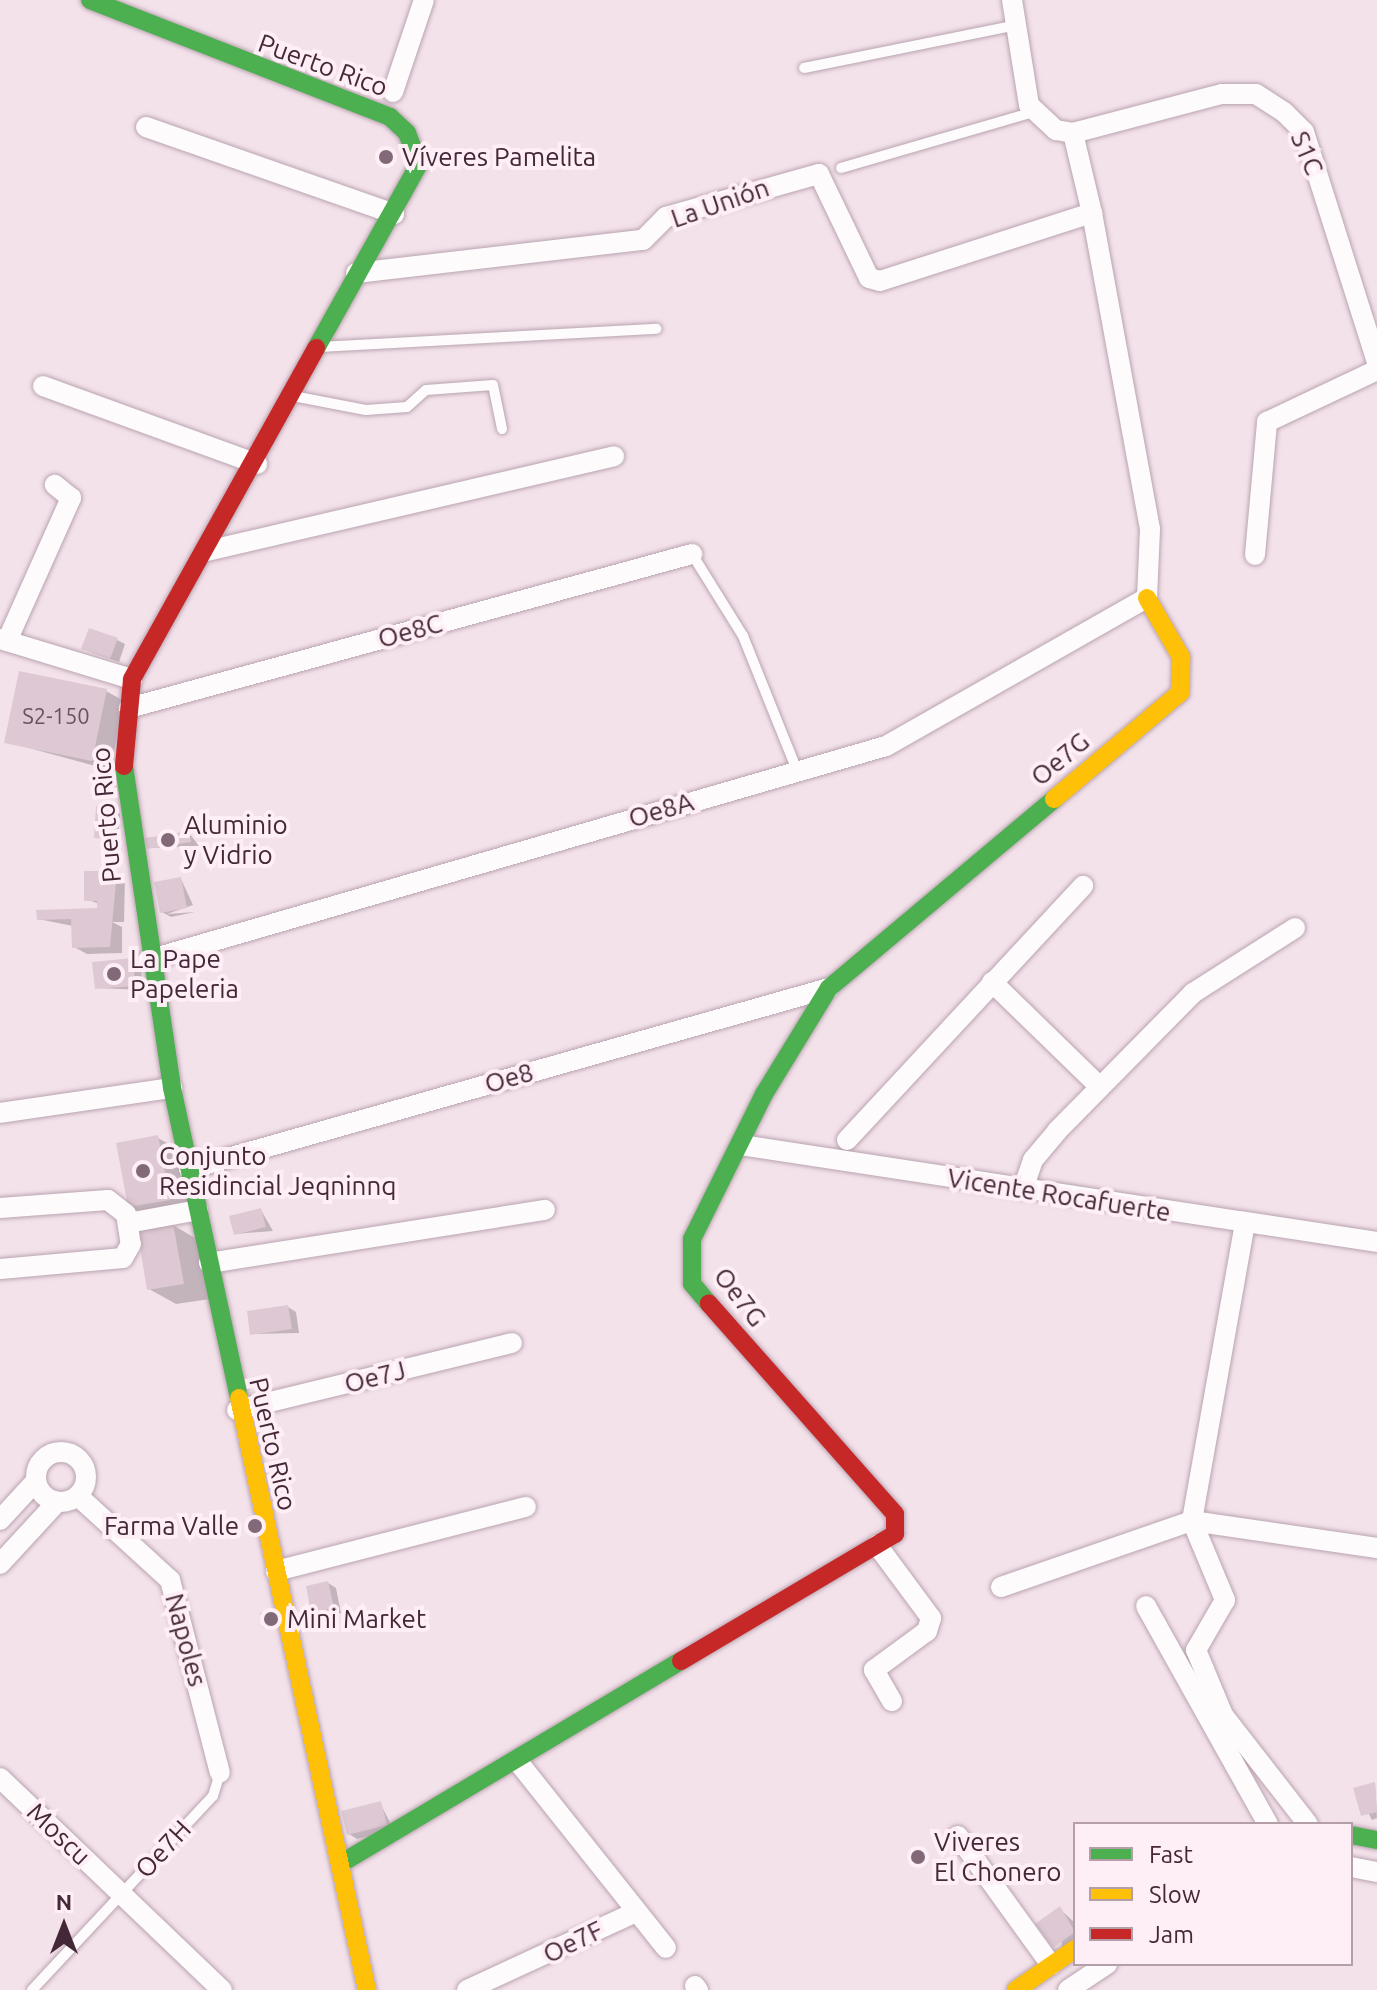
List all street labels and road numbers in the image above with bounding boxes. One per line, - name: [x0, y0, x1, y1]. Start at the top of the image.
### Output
- street label: Puerto Rico: [254, 27, 392, 103]
- street label: S1C: [1284, 127, 1330, 179]
- street label: La Unión: [667, 172, 773, 234]
- street label: Oe8C: [375, 608, 445, 654]
- street label: Oe7G: [1025, 726, 1095, 792]
- street label: Puerto Rico: [85, 746, 127, 884]
- street label: Oe8A: [625, 786, 697, 834]
- street label: Oe8: [481, 1056, 537, 1100]
- street label: Vicente Rocafuerte: [945, 1162, 1173, 1228]
- street label: Oe7G: [707, 1261, 773, 1333]
- street label: Oe7J: [341, 1354, 409, 1400]
- street label: Puerto Rico: [243, 1374, 303, 1514]
- street label: Napoles: [159, 1590, 213, 1690]
- street label: Moscu: [21, 1796, 97, 1872]
- street label: Oe7H: [129, 1814, 197, 1884]
- street label: Oe7F: [538, 1914, 608, 1970]

